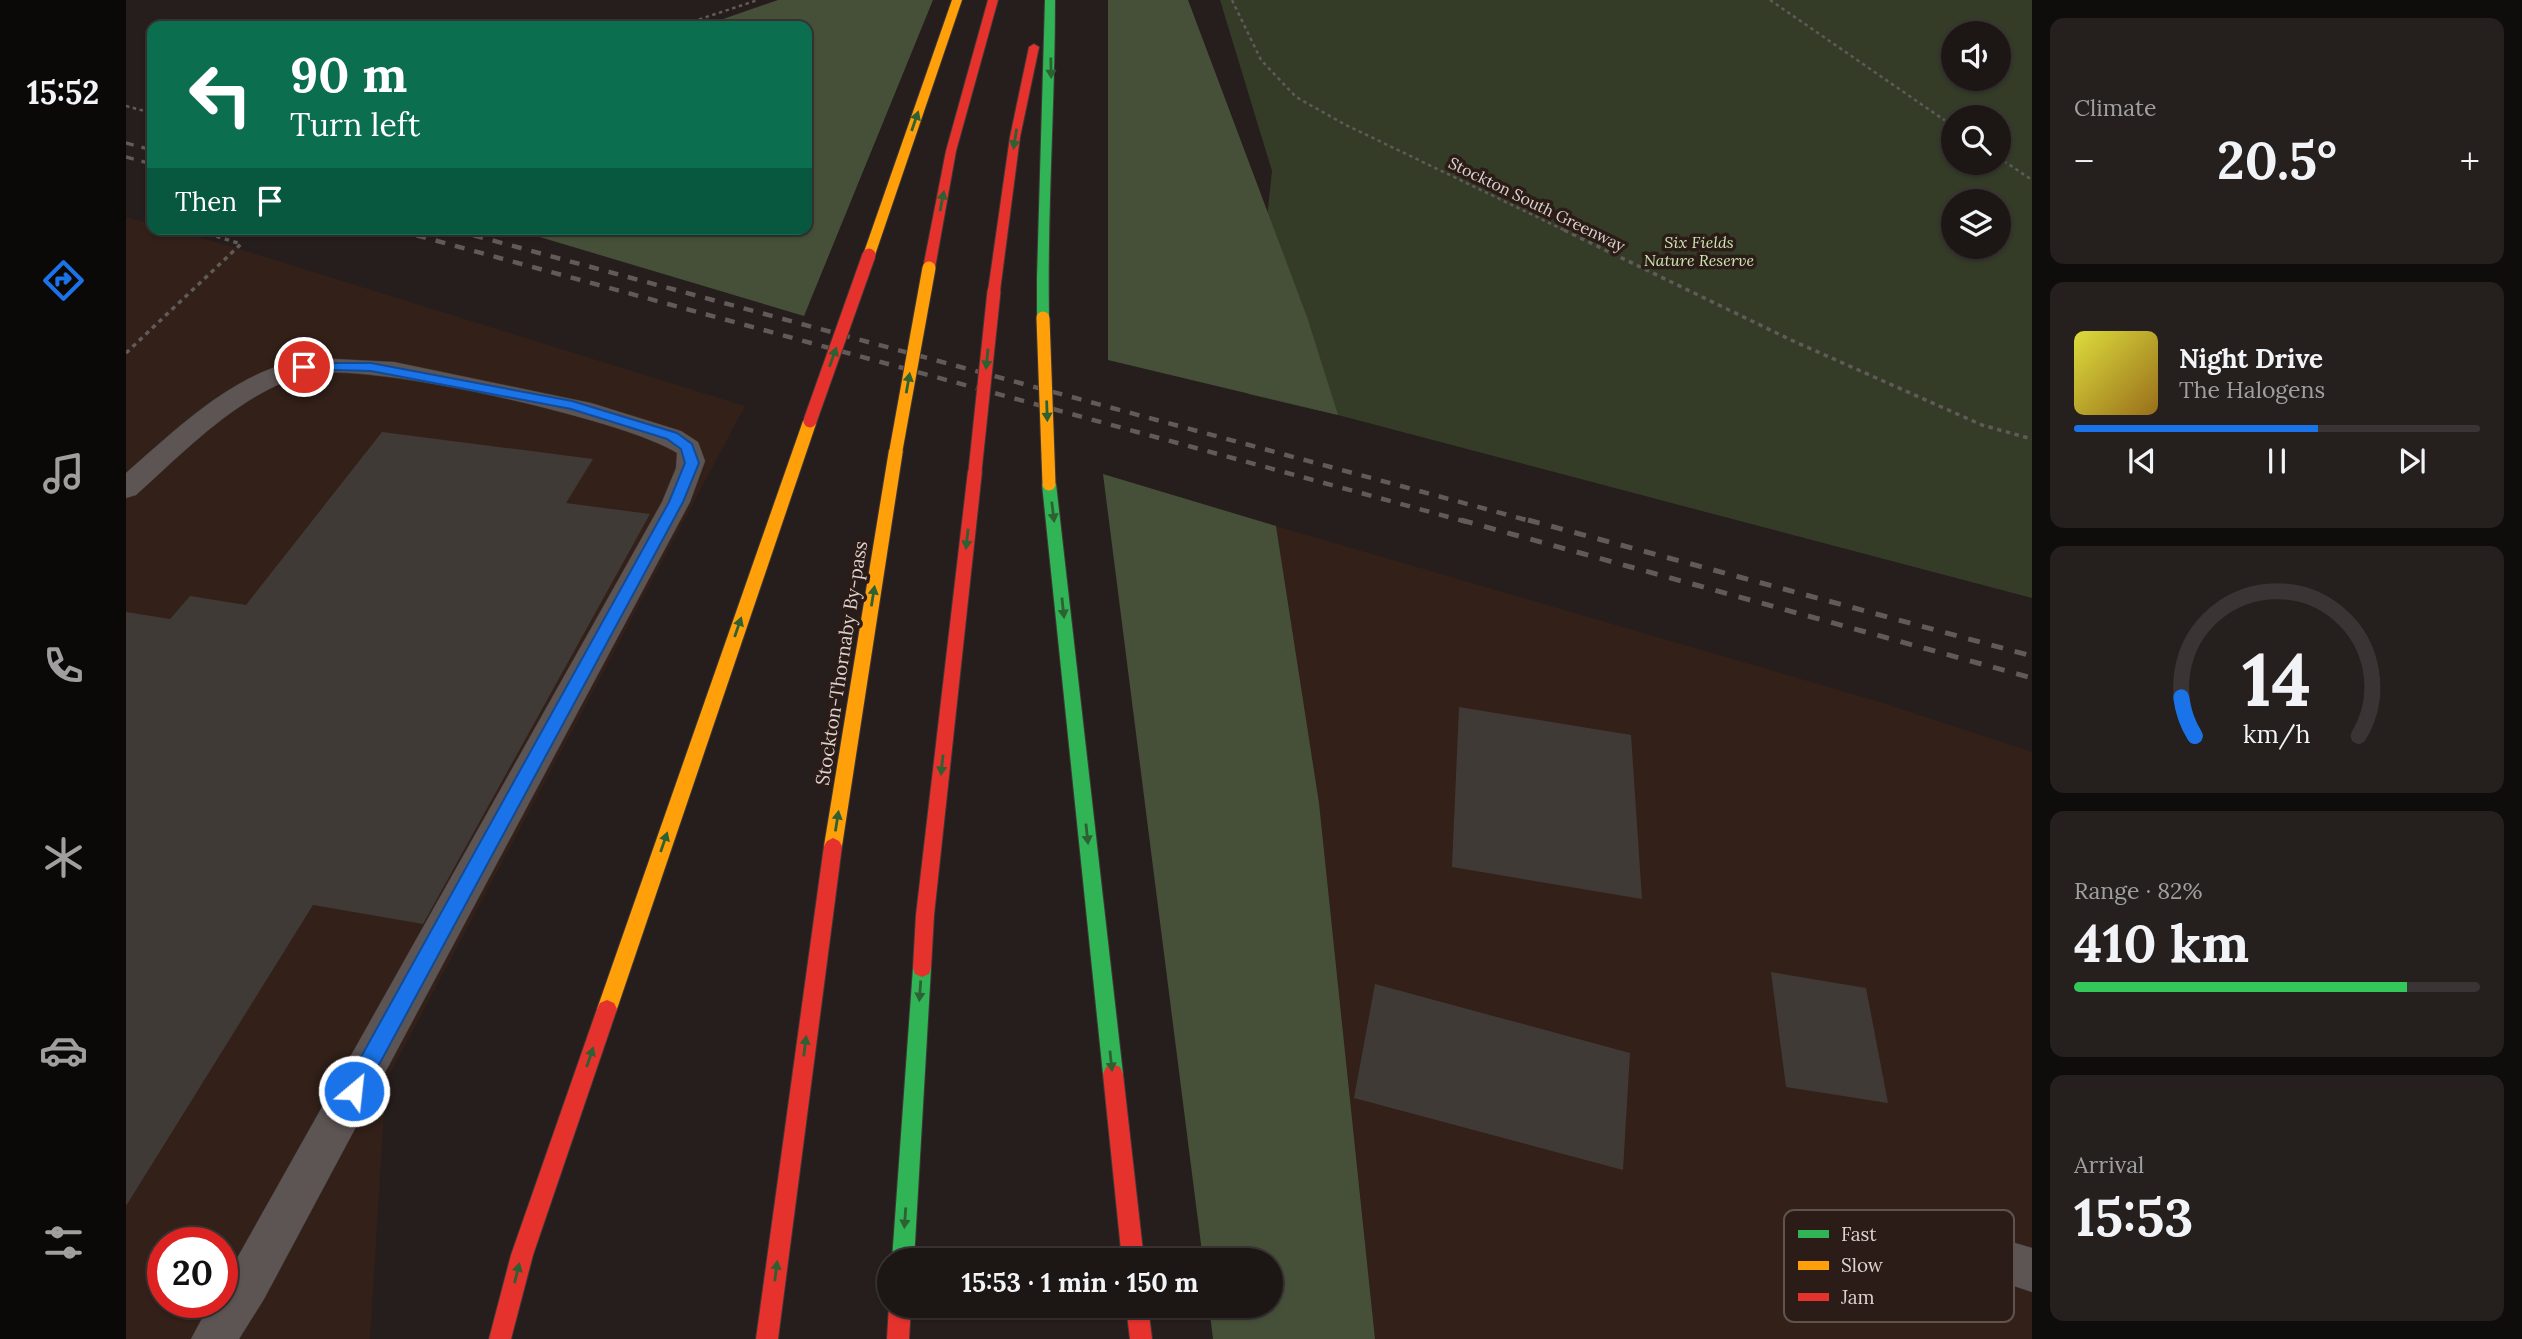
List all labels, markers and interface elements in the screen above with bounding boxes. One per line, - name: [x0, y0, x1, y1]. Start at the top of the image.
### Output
- map controls: [1941, 21, 2011, 259]
- button: sound: [1941, 21, 2011, 91]
- text: 90 m: [290, 43, 407, 105]
- icon: left: [175, 49, 266, 140]
- one-way arrow: [1045, 57, 1057, 79]
- text: 15:52: [27, 72, 99, 113]
- text: Climate: [2074, 93, 2156, 122]
- text: Turn left: [290, 104, 420, 145]
- button: search: [1941, 105, 2011, 175]
- one-way arrow: [910, 110, 921, 131]
- text: 20.5°: [2217, 127, 2337, 193]
- one-way arrow: [1009, 128, 1020, 150]
- text: −: [2074, 137, 2094, 185]
- text: +: [2460, 137, 2480, 185]
- street label: Stockton South Greenway: [1445, 152, 1629, 256]
- icon: arrive: [251, 182, 289, 220]
- text: Then: [175, 185, 237, 218]
- button: layers: [1941, 189, 2011, 259]
- one-way arrow: [937, 190, 948, 212]
- park label: Six Fields Nature Reserve: [1644, 232, 1755, 270]
- icon: directions: [39, 256, 88, 305]
- pin: [274, 337, 334, 397]
- text: Night Drive: [2179, 342, 2323, 375]
- one-way arrow: [827, 346, 838, 367]
- icon: arrive: [285, 348, 323, 386]
- one-way arrow: [981, 348, 992, 370]
- one-way arrow: [903, 372, 914, 394]
- text: The Halogens: [2179, 375, 2325, 404]
- one-way arrow: [1041, 400, 1052, 422]
- icon: previous: [2123, 442, 2161, 480]
- icon: pause: [2258, 442, 2296, 480]
- icon: next: [2393, 442, 2431, 480]
- icon: music: [39, 449, 88, 498]
- one-way arrow: [1047, 501, 1058, 523]
- one-way arrow: [961, 528, 972, 550]
- street label: Stockton-Thornaby By-pass: [810, 539, 872, 787]
- one-way arrow: [868, 585, 879, 607]
- one-way arrow: [1058, 597, 1069, 619]
- one-way arrow: [733, 617, 744, 638]
- text: 14: [2242, 633, 2312, 726]
- icon: phone: [39, 641, 88, 690]
- text: km/h: [2243, 717, 2311, 749]
- one-way arrow: [936, 754, 947, 776]
- one-way arrow: [832, 809, 843, 831]
- one-way arrow: [1082, 824, 1093, 846]
- one-way arrow: [659, 832, 670, 853]
- icon: climate: [39, 833, 88, 882]
- text: Range · 82%: [2074, 876, 2202, 905]
- text: 410 km: [2074, 910, 2249, 976]
- one-way arrow: [914, 980, 925, 1002]
- icon: car: [39, 1026, 88, 1075]
- one-way arrow: [800, 1035, 811, 1057]
- one-way arrow: [585, 1047, 596, 1068]
- one-way arrow: [1106, 1050, 1117, 1072]
- position arrow: [317, 1054, 391, 1128]
- text: Arrival: [2074, 1150, 2144, 1179]
- text: 15:53: [2074, 1184, 2193, 1250]
- one-way arrow: [900, 1207, 911, 1229]
- legend: [1784, 1210, 2014, 1322]
- icon: filters: [39, 1218, 88, 1267]
- text: Fast: [1841, 1222, 1877, 1246]
- speed limit sign: 20: [147, 1227, 238, 1318]
- text: Slow: [1841, 1253, 1884, 1277]
- one-way arrow: [770, 1260, 781, 1282]
- one-way arrow: [512, 1262, 523, 1284]
- text: 15:53 · 1 min · 150 m: [961, 1266, 1199, 1299]
- text: Jam: [1840, 1285, 1875, 1309]

